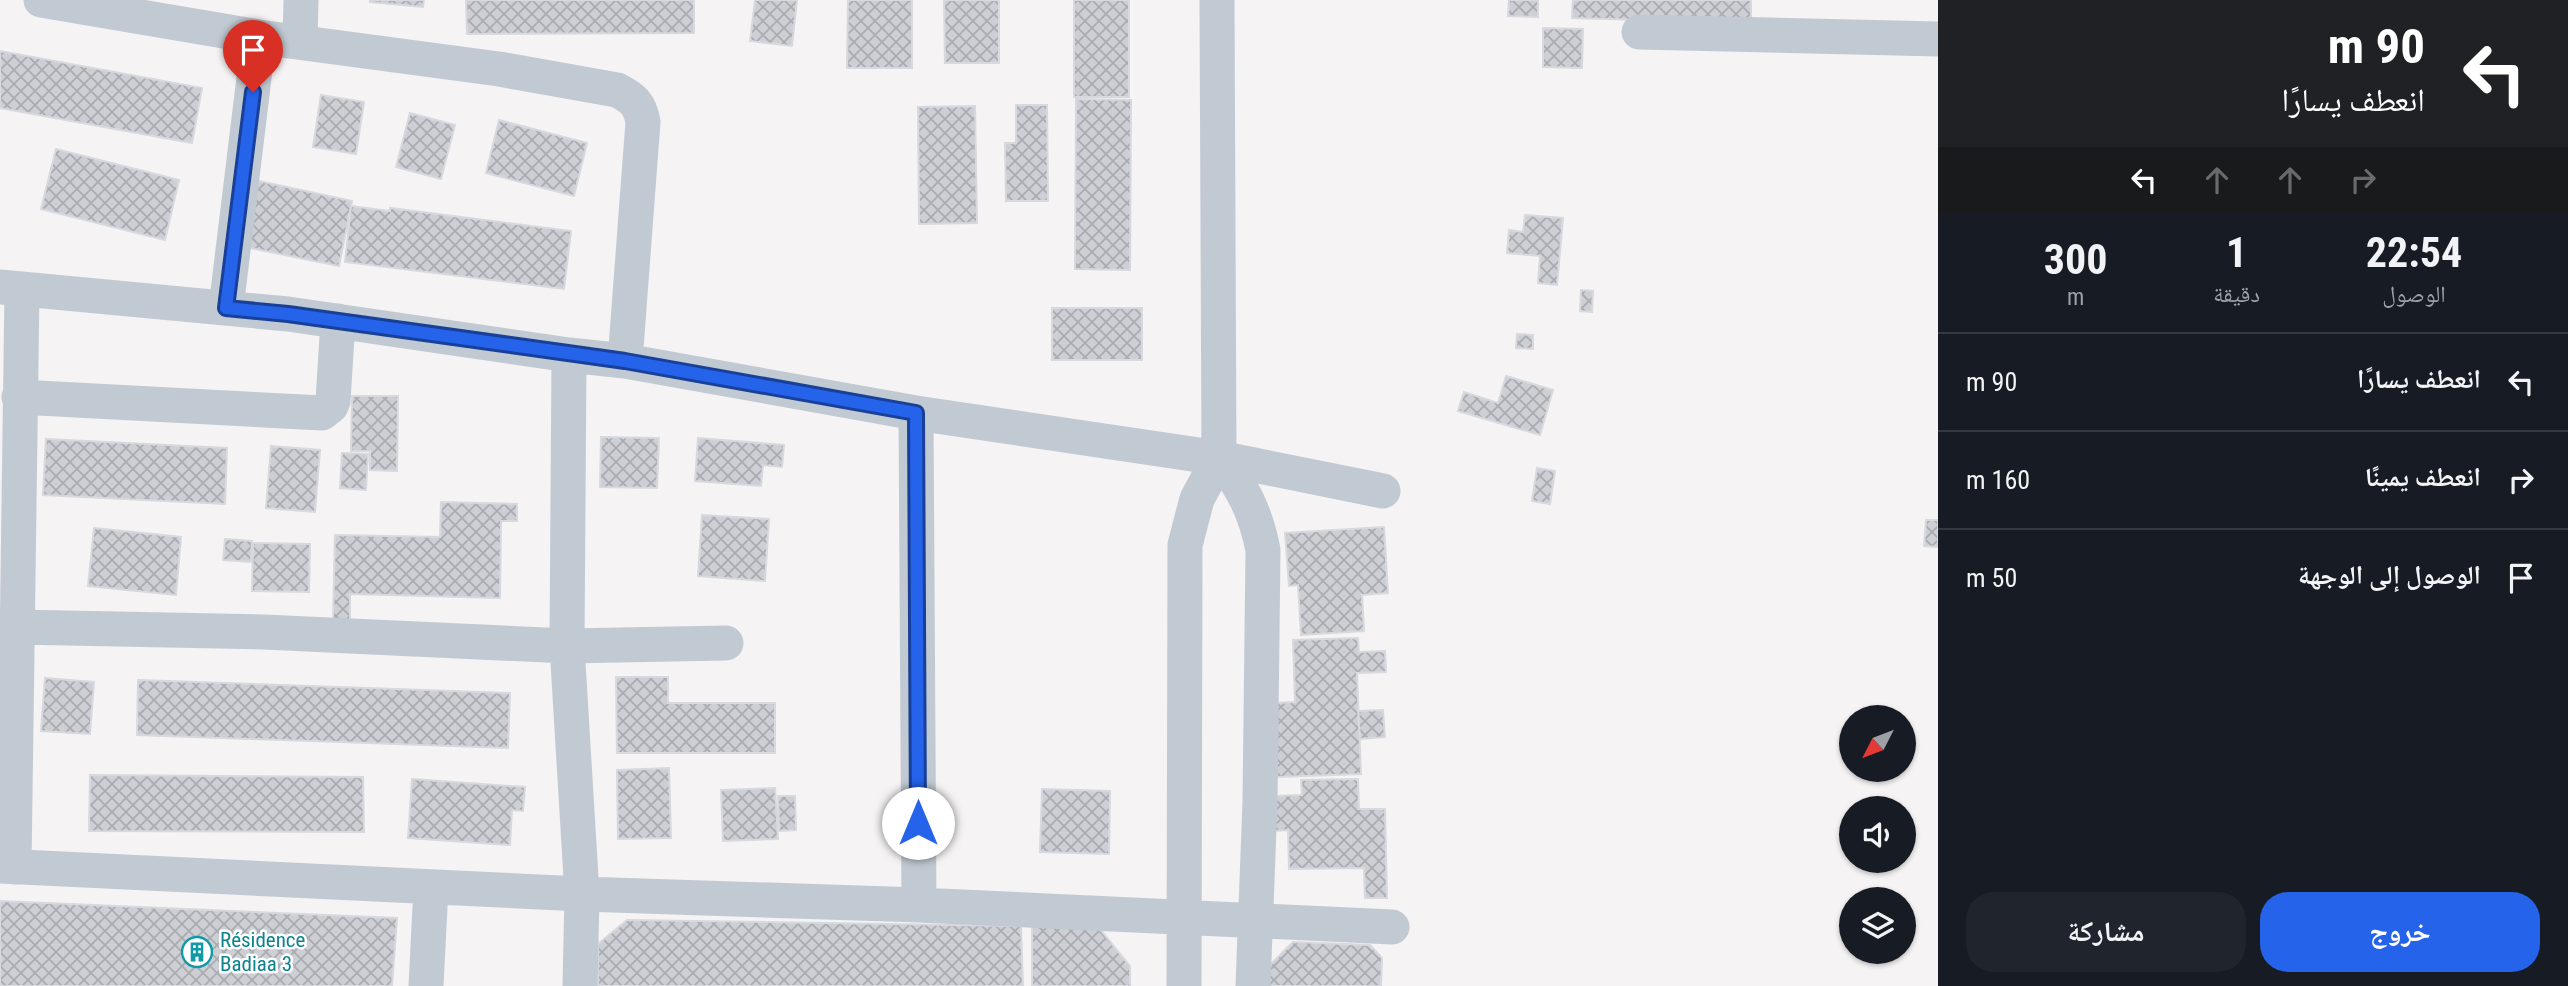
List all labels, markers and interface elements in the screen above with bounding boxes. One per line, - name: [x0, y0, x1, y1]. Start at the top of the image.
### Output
- text: 90 m: [2328, 18, 2425, 75]
- pin: [223, 20, 283, 92]
- icon: left: [2449, 28, 2540, 119]
- icon: arrive: [234, 31, 272, 69]
- text: انعطف يسارًا: [2281, 81, 2425, 119]
- icon: left: [2125, 161, 2163, 199]
- icon: ahead: [2198, 161, 2236, 199]
- icon: ahead: [2271, 161, 2309, 199]
- icon: right: [2344, 161, 2382, 199]
- text: 1: [2226, 228, 2247, 277]
- text: 22:54: [2366, 228, 2462, 277]
- text: 300: [2044, 235, 2108, 284]
- text: دقيقة: [2213, 281, 2260, 308]
- text: الوصول: [2382, 281, 2446, 308]
- text: m: [2067, 284, 2084, 311]
- icon: left: [2502, 363, 2540, 401]
- text: انعطف يسارًا: [2357, 364, 2481, 394]
- text: 90 m: [1966, 367, 2017, 397]
- icon: right: [2502, 461, 2540, 499]
- text: انعطف يمينًا: [2365, 462, 2481, 492]
- text: 160 m: [1966, 465, 2030, 495]
- icon: arrive: [2502, 559, 2540, 597]
- text: الوصول إلى الوجهة: [2298, 560, 2481, 590]
- text: 50 m: [1966, 563, 2017, 593]
- north arrow: [1839, 705, 1916, 782]
- map controls: [1839, 705, 1916, 964]
- position arrow: [881, 786, 955, 860]
- button: sound: [1839, 796, 1916, 873]
- button: layers: [1839, 887, 1916, 964]
- button: مشاركة: [1966, 892, 2246, 972]
- button: خروج: [2260, 892, 2540, 972]
- place label: Résidence Badiaa 3: [220, 928, 306, 976]
- building icon: Résidence Badiaa 3: [180, 935, 214, 969]

